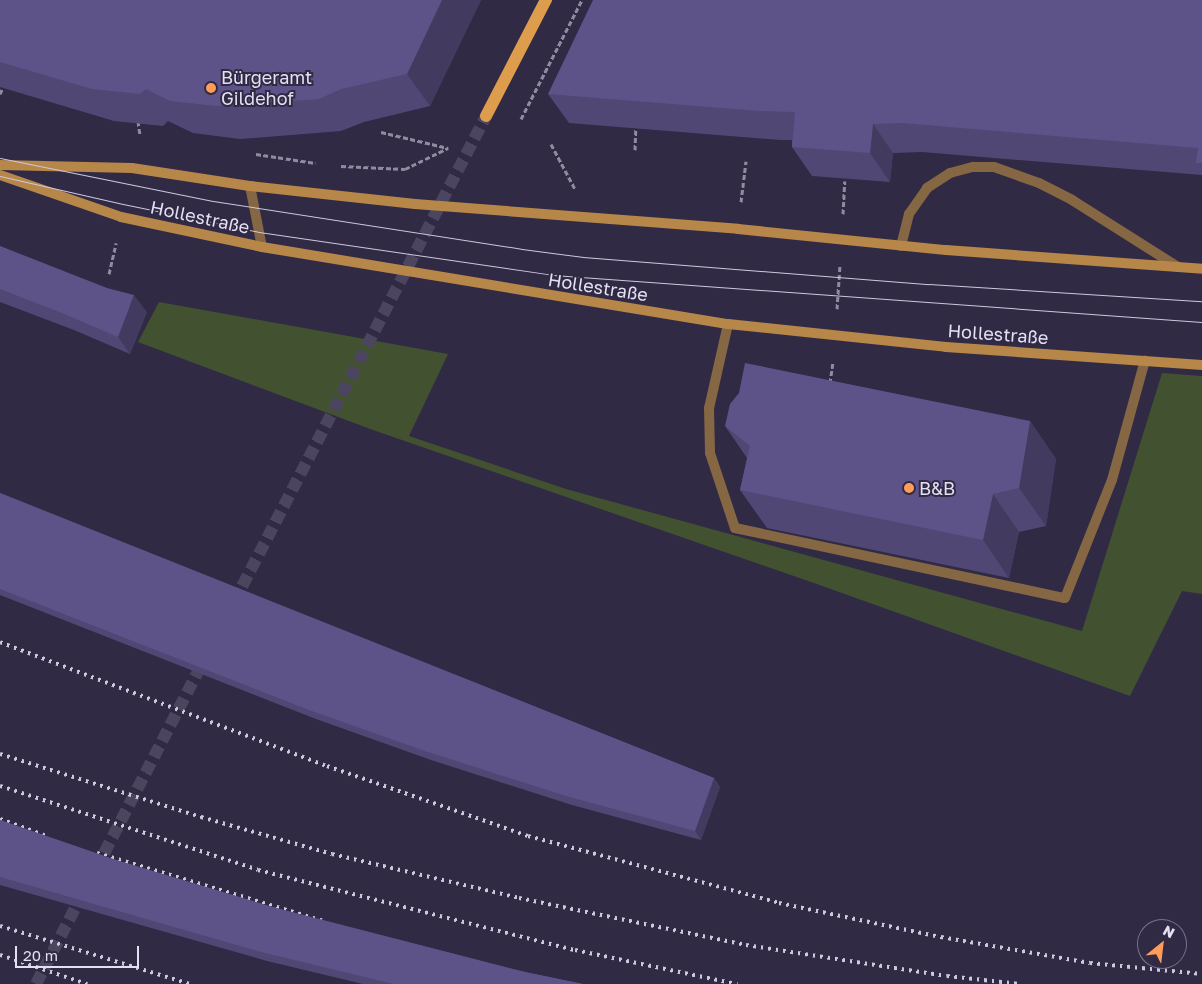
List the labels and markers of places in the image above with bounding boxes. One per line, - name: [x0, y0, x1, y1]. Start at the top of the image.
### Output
- place label: Bürgeramt Gildehof: [221, 67, 312, 110]
- marker: Bürgeramt Gildehof: [205, 82, 217, 94]
- place label: B&B: [919, 477, 955, 499]
- marker: B&B: [903, 482, 915, 494]

